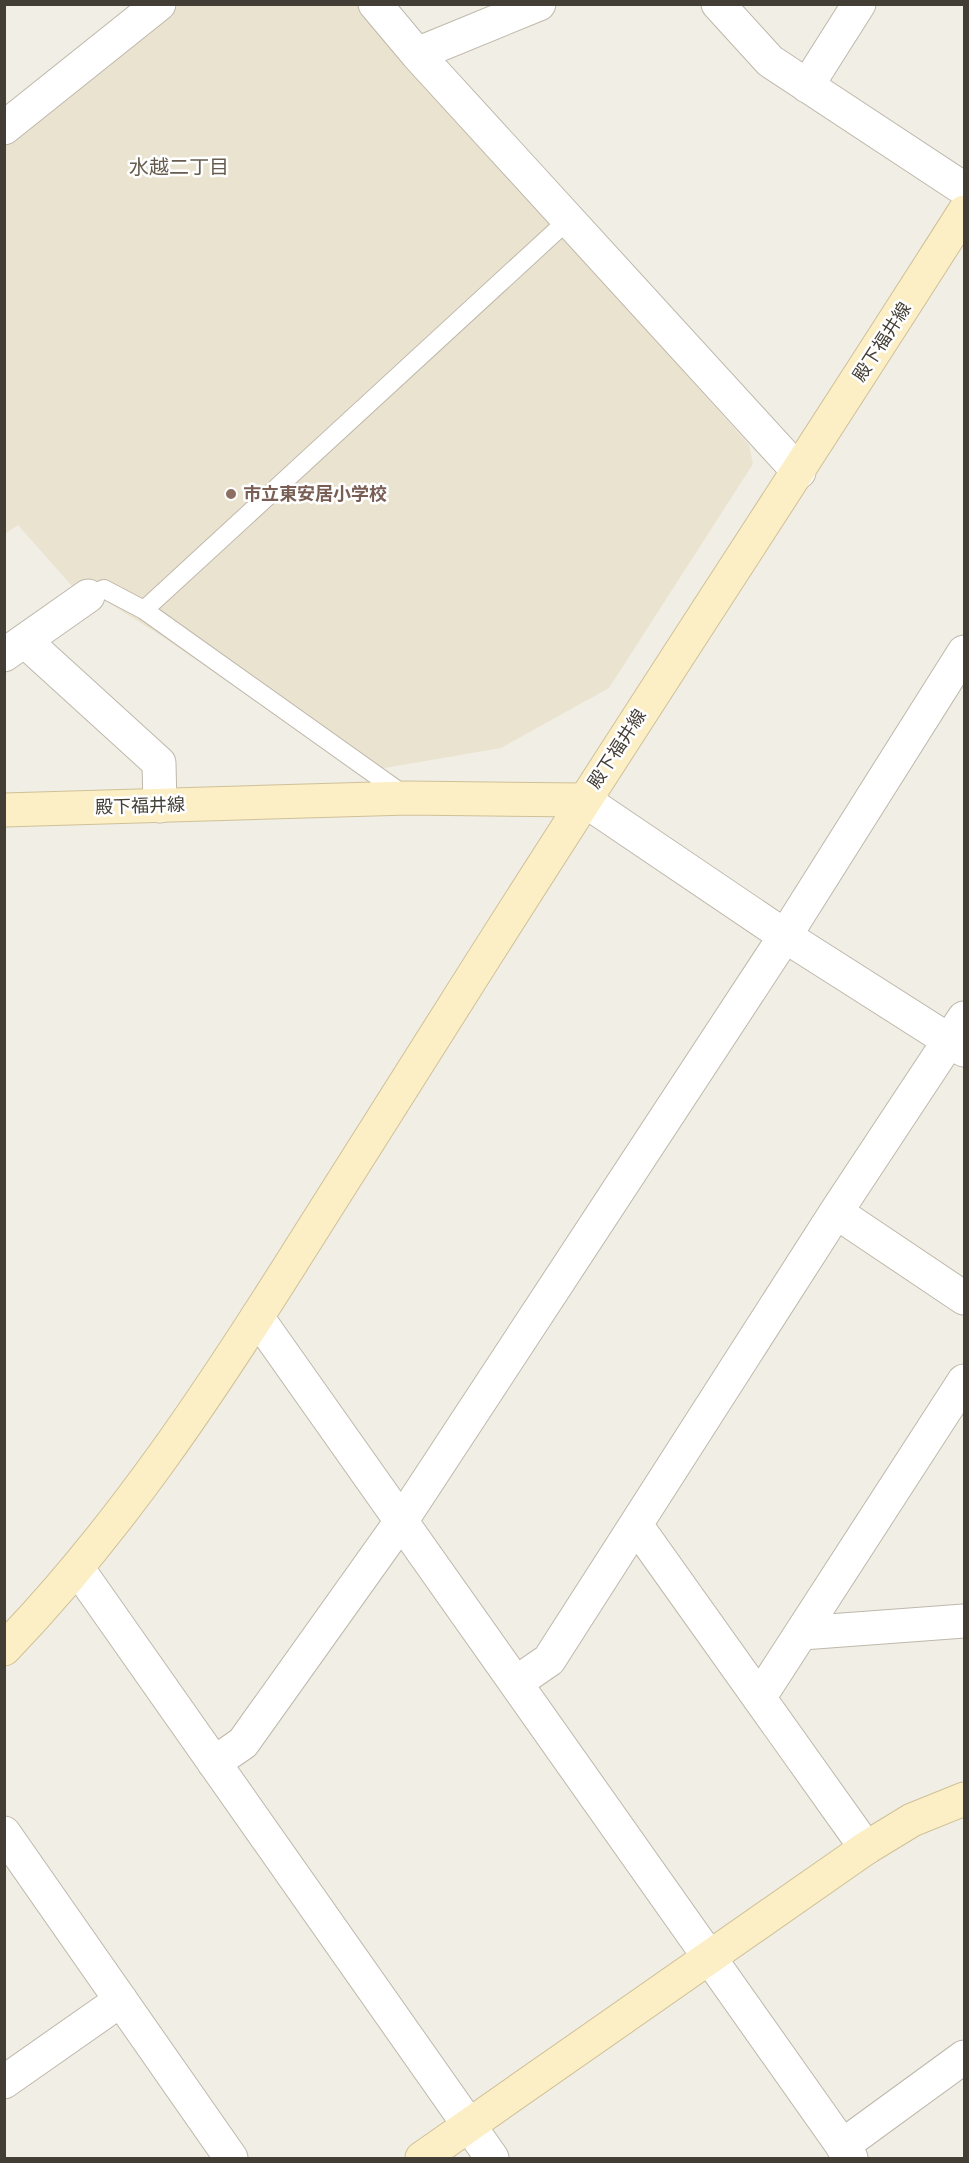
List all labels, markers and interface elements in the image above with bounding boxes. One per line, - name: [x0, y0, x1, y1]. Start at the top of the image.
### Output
- district label: 水越二丁目: [129, 155, 229, 179]
- street label: 殿下福井線: [848, 298, 916, 386]
- place label: 市立東安居小学校: [243, 483, 387, 505]
- marker: 市立東安居小学校: [224, 487, 238, 501]
- street label: 殿下福井線: [583, 705, 651, 793]
- street label: 殿下福井線: [95, 793, 185, 819]

